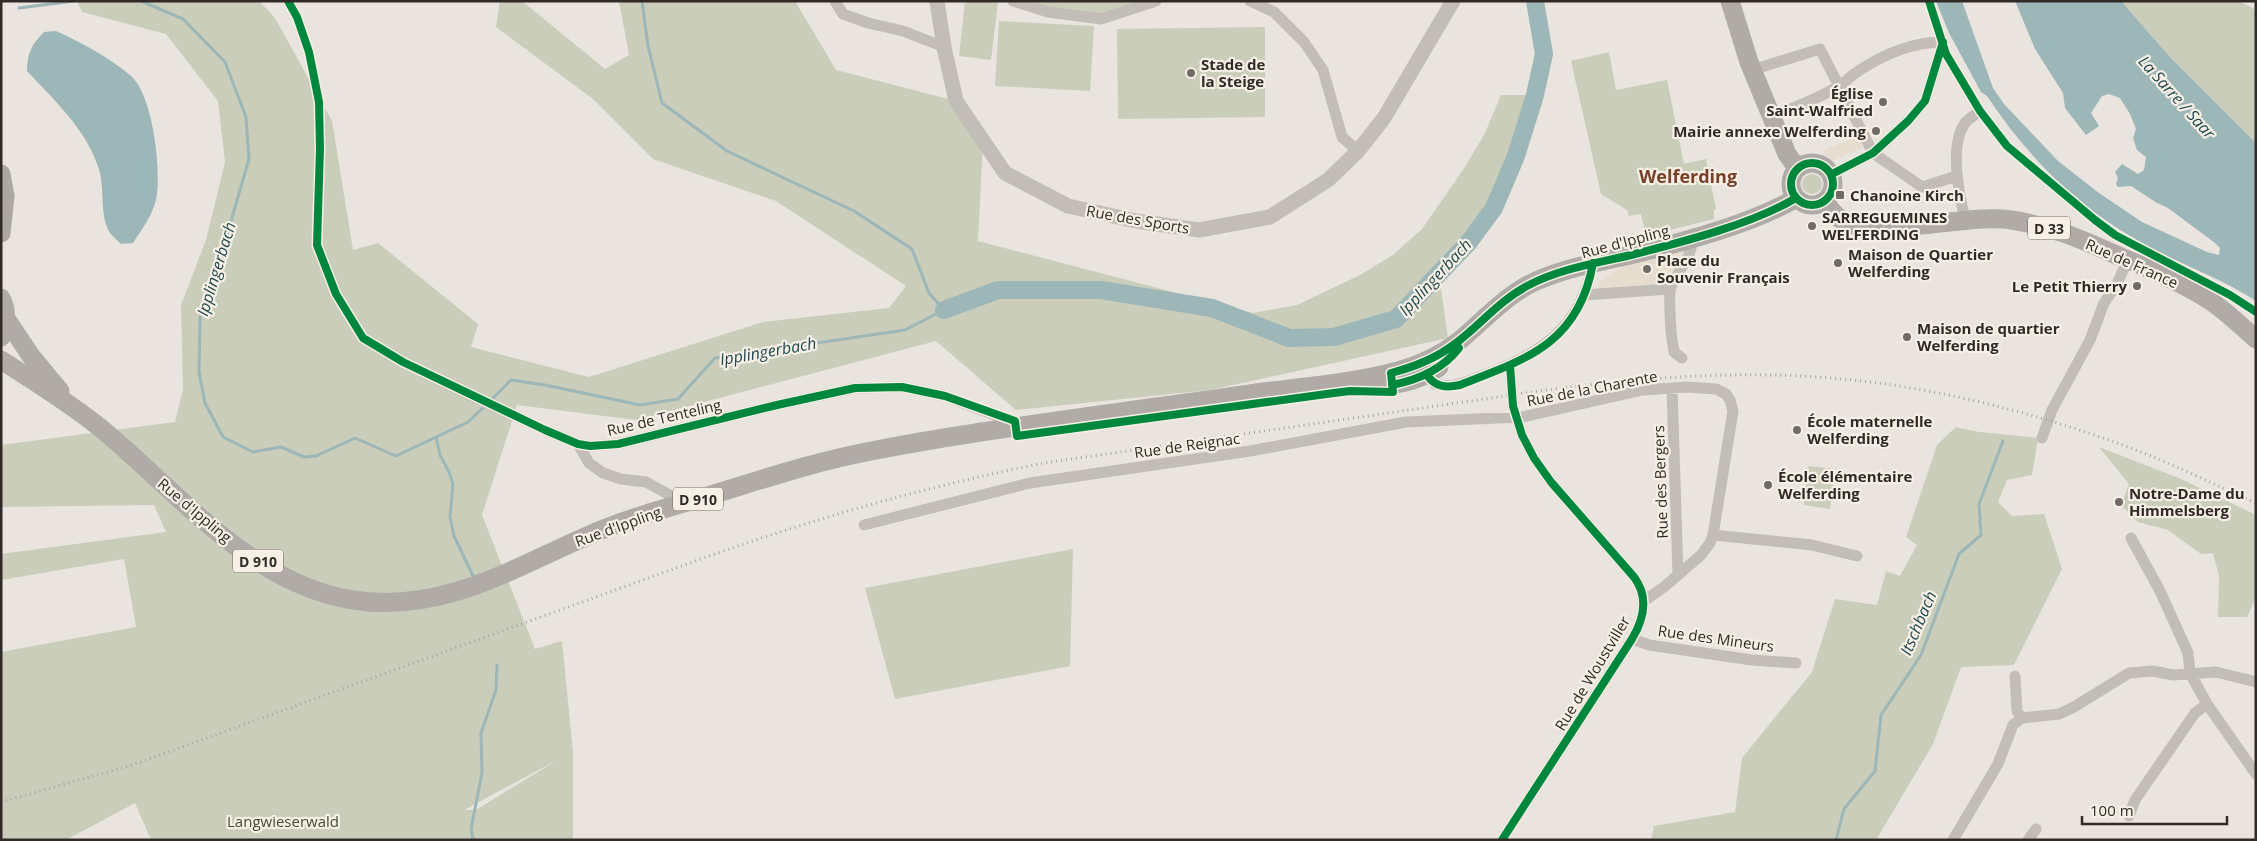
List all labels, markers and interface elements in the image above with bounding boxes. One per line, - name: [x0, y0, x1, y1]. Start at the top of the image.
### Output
- water label: La Sarre / Saar: [2134, 51, 2221, 144]
- place label: Stade de la Steige: [1201, 54, 1266, 91]
- marker: Stade de la Steige: [1185, 67, 1197, 79]
- place label: Église Saint-Walfried: [1766, 83, 1873, 120]
- marker: Église Saint-Walfried: [1877, 96, 1889, 108]
- place label: Mairie annexe Welferding: [1673, 121, 1867, 141]
- marker: Mairie annexe Welferding: [1870, 125, 1882, 137]
- district label: Welferding: [1639, 164, 1737, 188]
- place label: Chanoine Kirch: [1850, 185, 1964, 205]
- marker: Chanoine Kirch: [1834, 189, 1846, 201]
- street label: Rue des Sports: [1085, 200, 1191, 238]
- place label: SARREGUEMINES WELFERDING: [1822, 207, 1947, 244]
- road number: D 33: [2028, 217, 2070, 240]
- water label: Ipplingerbach: [191, 219, 241, 319]
- street label: Rue d'Ippling: [1579, 220, 1671, 262]
- marker: SARREGUEMINES WELFERDING: [1806, 220, 1818, 232]
- water label: Ipplingerbach: [1394, 234, 1476, 320]
- street label: Rue de France: [2083, 234, 2181, 292]
- place label: Maison de Quartier Welferding: [1848, 244, 1993, 281]
- place label: Place du Souvenir Français: [1657, 250, 1790, 287]
- marker: Maison de Quartier Welferding: [1832, 257, 1844, 269]
- marker: Place du Souvenir Français: [1641, 263, 1653, 275]
- place label: Le Petit Thierry: [2012, 276, 2127, 296]
- marker: Le Petit Thierry: [2131, 280, 2143, 292]
- place label: Maison de quartier Welferding: [1917, 318, 2060, 355]
- marker: Maison de quartier Welferding: [1901, 331, 1913, 343]
- water label: Ipplingerbach: [718, 332, 818, 370]
- street label: Rue de la Charente: [1525, 366, 1659, 410]
- street label: Rue de Tenteling: [605, 394, 723, 440]
- place label: École maternelle Welferding: [1807, 411, 1933, 448]
- marker: École maternelle Welferding: [1791, 424, 1803, 436]
- street label: Rue des Bergers: [1648, 425, 1672, 539]
- street label: Rue de Reignac: [1133, 428, 1241, 462]
- place label: École élémentaire Welferding: [1778, 466, 1912, 503]
- street label: Rue d'Ippling: [154, 473, 236, 547]
- marker: École élémentaire Welferding: [1762, 479, 1774, 491]
- place label: Notre-Dame du Himmelsberg: [2129, 483, 2245, 520]
- road number: D 910: [673, 488, 723, 510]
- marker: Notre-Dame du Himmelsberg: [2113, 496, 2125, 508]
- street label: Rue d'Ippling: [572, 501, 664, 551]
- road number: D 910: [233, 550, 283, 572]
- water label: Itschbach: [1895, 588, 1941, 658]
- street label: Rue de Woustviller: [1550, 612, 1634, 734]
- street label: Rue des Mineurs: [1657, 620, 1775, 656]
- scale bar: [2082, 794, 2227, 826]
- text: 100 m: [2090, 800, 2134, 820]
- park label: Langwieserwald: [227, 811, 339, 831]

